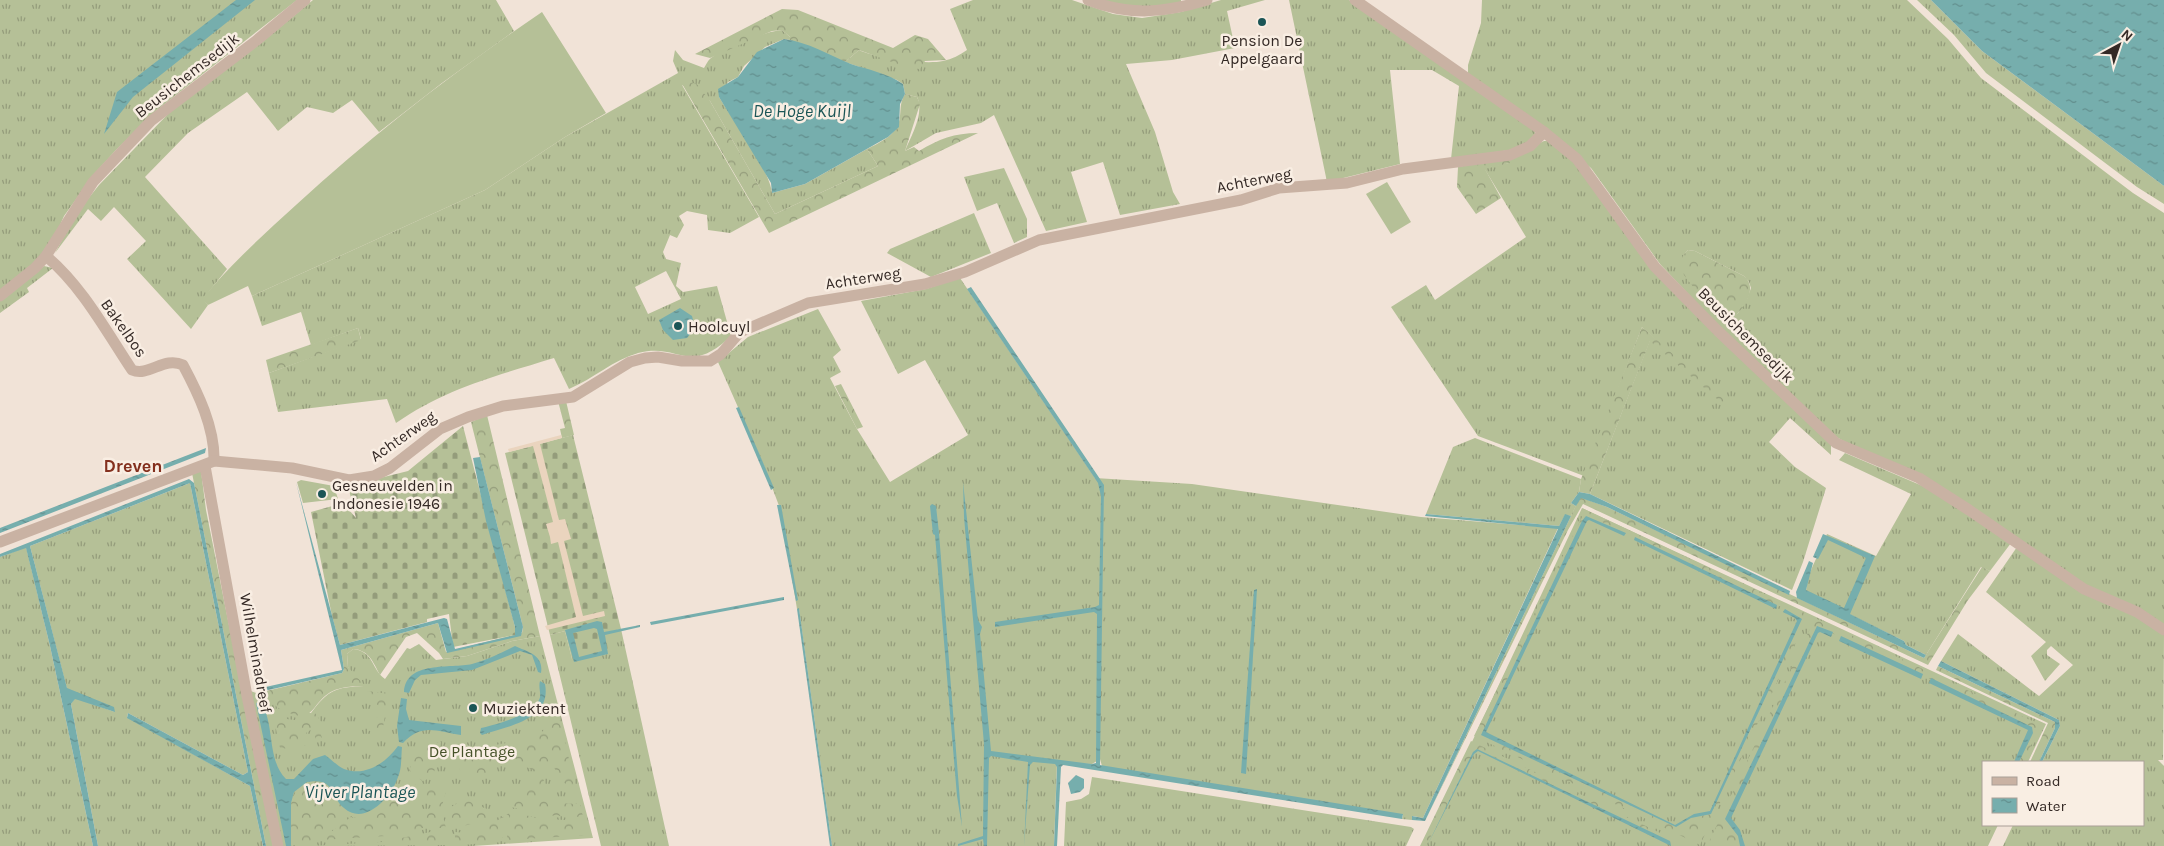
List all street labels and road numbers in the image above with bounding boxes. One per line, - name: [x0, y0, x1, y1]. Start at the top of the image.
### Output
- street label: Beusichemsedijk: [131, 28, 243, 122]
- street label: Achterweg: [1215, 163, 1293, 197]
- street label: Achterweg: [824, 263, 902, 293]
- street label: Beusichemsedijk: [1694, 283, 1798, 387]
- street label: Bakelbos: [97, 295, 151, 361]
- street label: Achterweg: [366, 406, 440, 466]
- street label: Wilhelminadreef: [236, 592, 276, 715]

